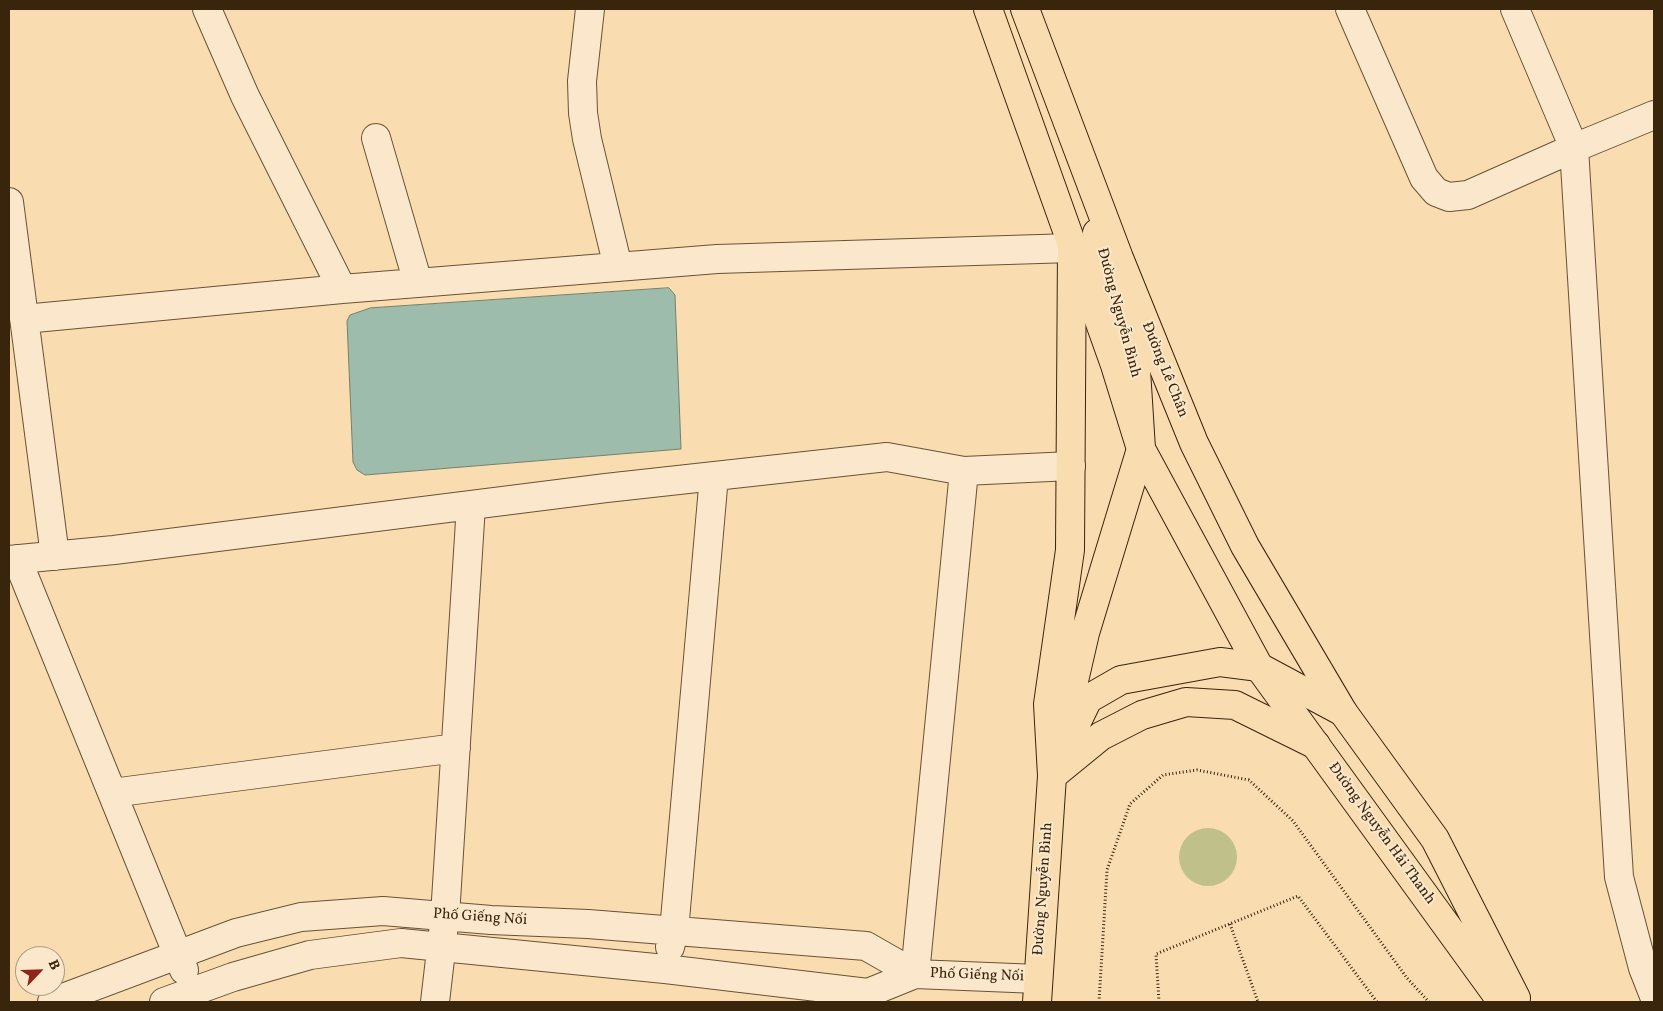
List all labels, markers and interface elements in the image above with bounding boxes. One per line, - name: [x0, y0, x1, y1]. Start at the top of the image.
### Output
- street label: Đường Nguyễn Bình: [1092, 246, 1144, 380]
- street label: Đường Lê Chân: [1137, 320, 1191, 420]
- street label: Đường Nguyễn Hải Thanh: [1324, 760, 1438, 908]
- street label: Đường Nguyễn Bình: [1030, 822, 1058, 956]
- street label: Phố Giếng Nối: [432, 906, 528, 930]
- north arrow: [15, 946, 65, 996]
- text: B: [43, 957, 64, 973]
- street label: Phố Giếng Nối: [929, 965, 1025, 987]

